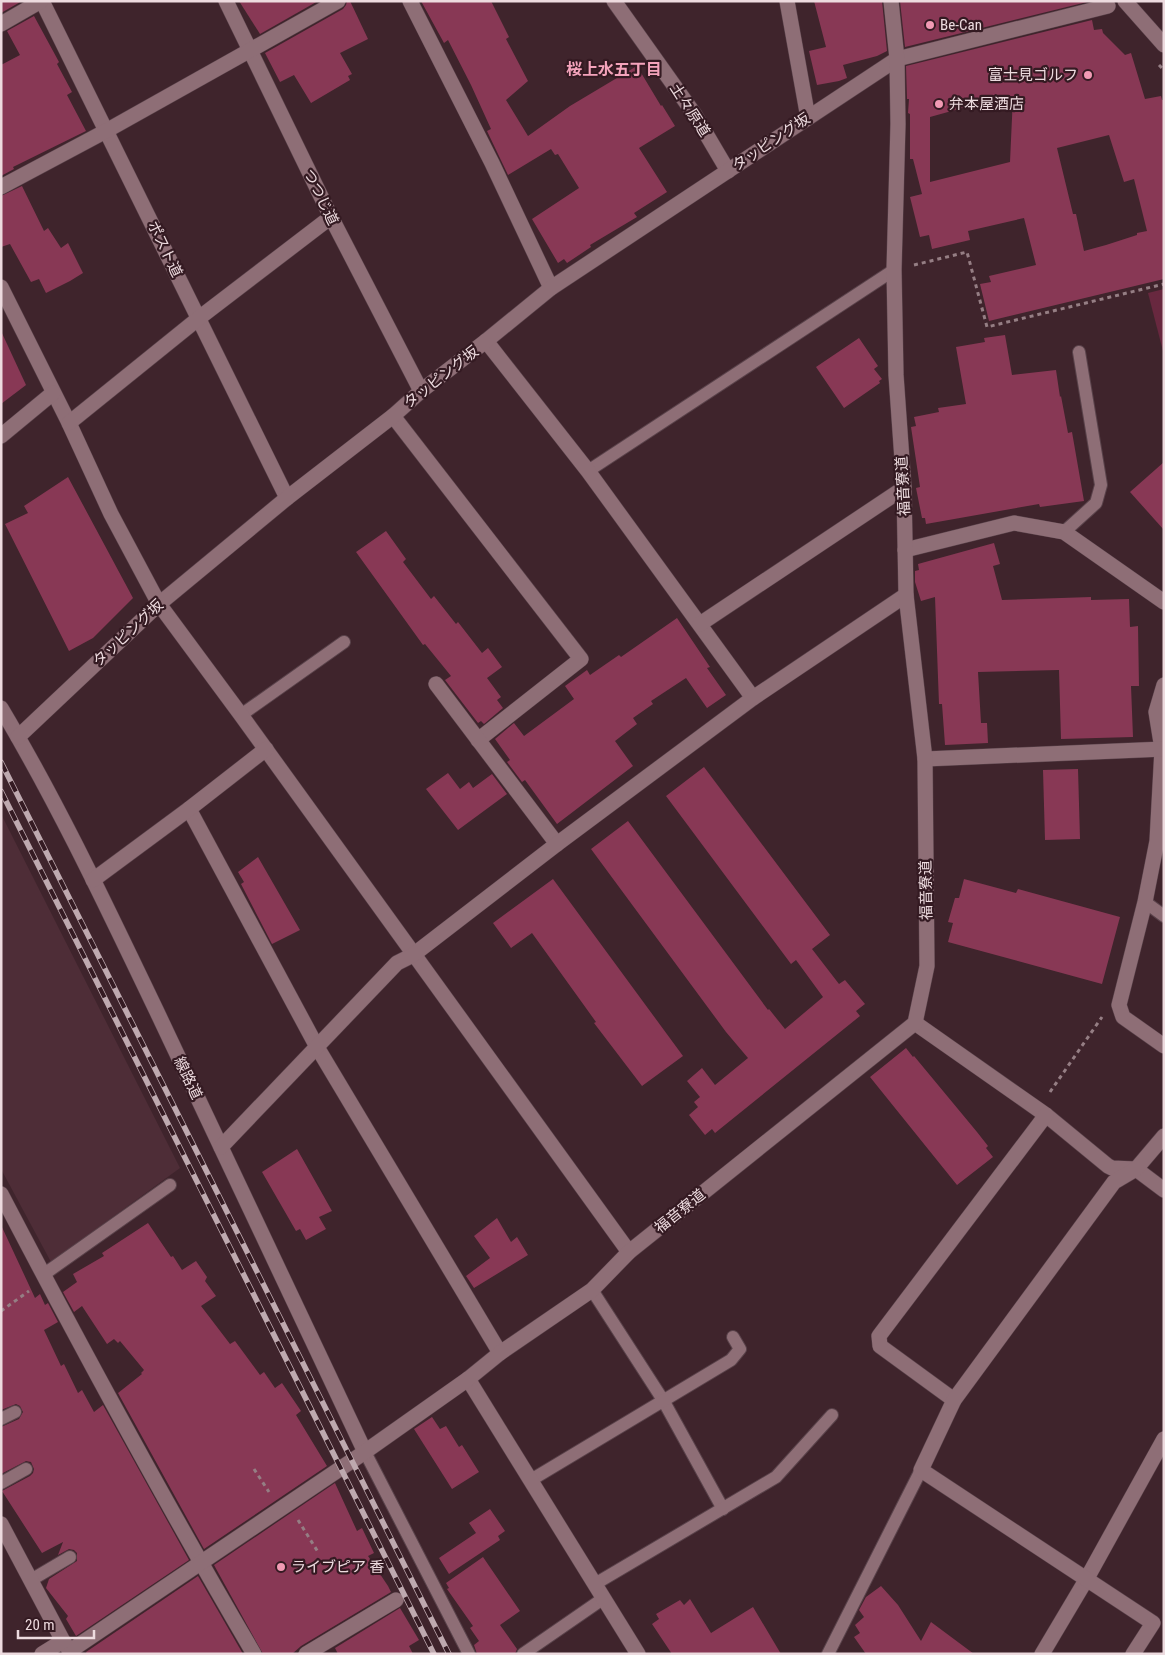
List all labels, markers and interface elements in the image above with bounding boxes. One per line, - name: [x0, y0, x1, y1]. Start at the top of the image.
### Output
- place label: Be-Can: [940, 16, 982, 34]
- marker: Be-Can: [924, 19, 936, 31]
- district label: 桜上水五丁目: [566, 60, 662, 79]
- place label: 富士見ゴルフ: [988, 66, 1078, 84]
- marker: 富士見ゴルフ: [1082, 69, 1094, 81]
- street label: 土々原道: [666, 80, 714, 140]
- place label: 弁本屋酒店: [949, 95, 1024, 113]
- marker: 弁本屋酒店: [933, 98, 945, 110]
- street label: タッピング坂: [729, 109, 813, 175]
- street label: つつじ道: [300, 166, 342, 228]
- street label: ポスト道: [144, 218, 186, 280]
- street label: タッピング坂: [400, 342, 482, 412]
- street label: 福音寮道: [892, 456, 914, 516]
- street label: タッピング坂: [89, 596, 167, 670]
- street label: 福音寮道: [916, 860, 936, 920]
- street label: 線路道: [170, 1054, 206, 1102]
- street label: 福音寮道: [651, 1185, 709, 1237]
- place label: ライブピア 香: [291, 1558, 384, 1576]
- marker: ライブピア 香: [275, 1561, 287, 1573]
- scale bar: [18, 1608, 94, 1640]
- text: 20 m: [25, 1616, 55, 1634]

